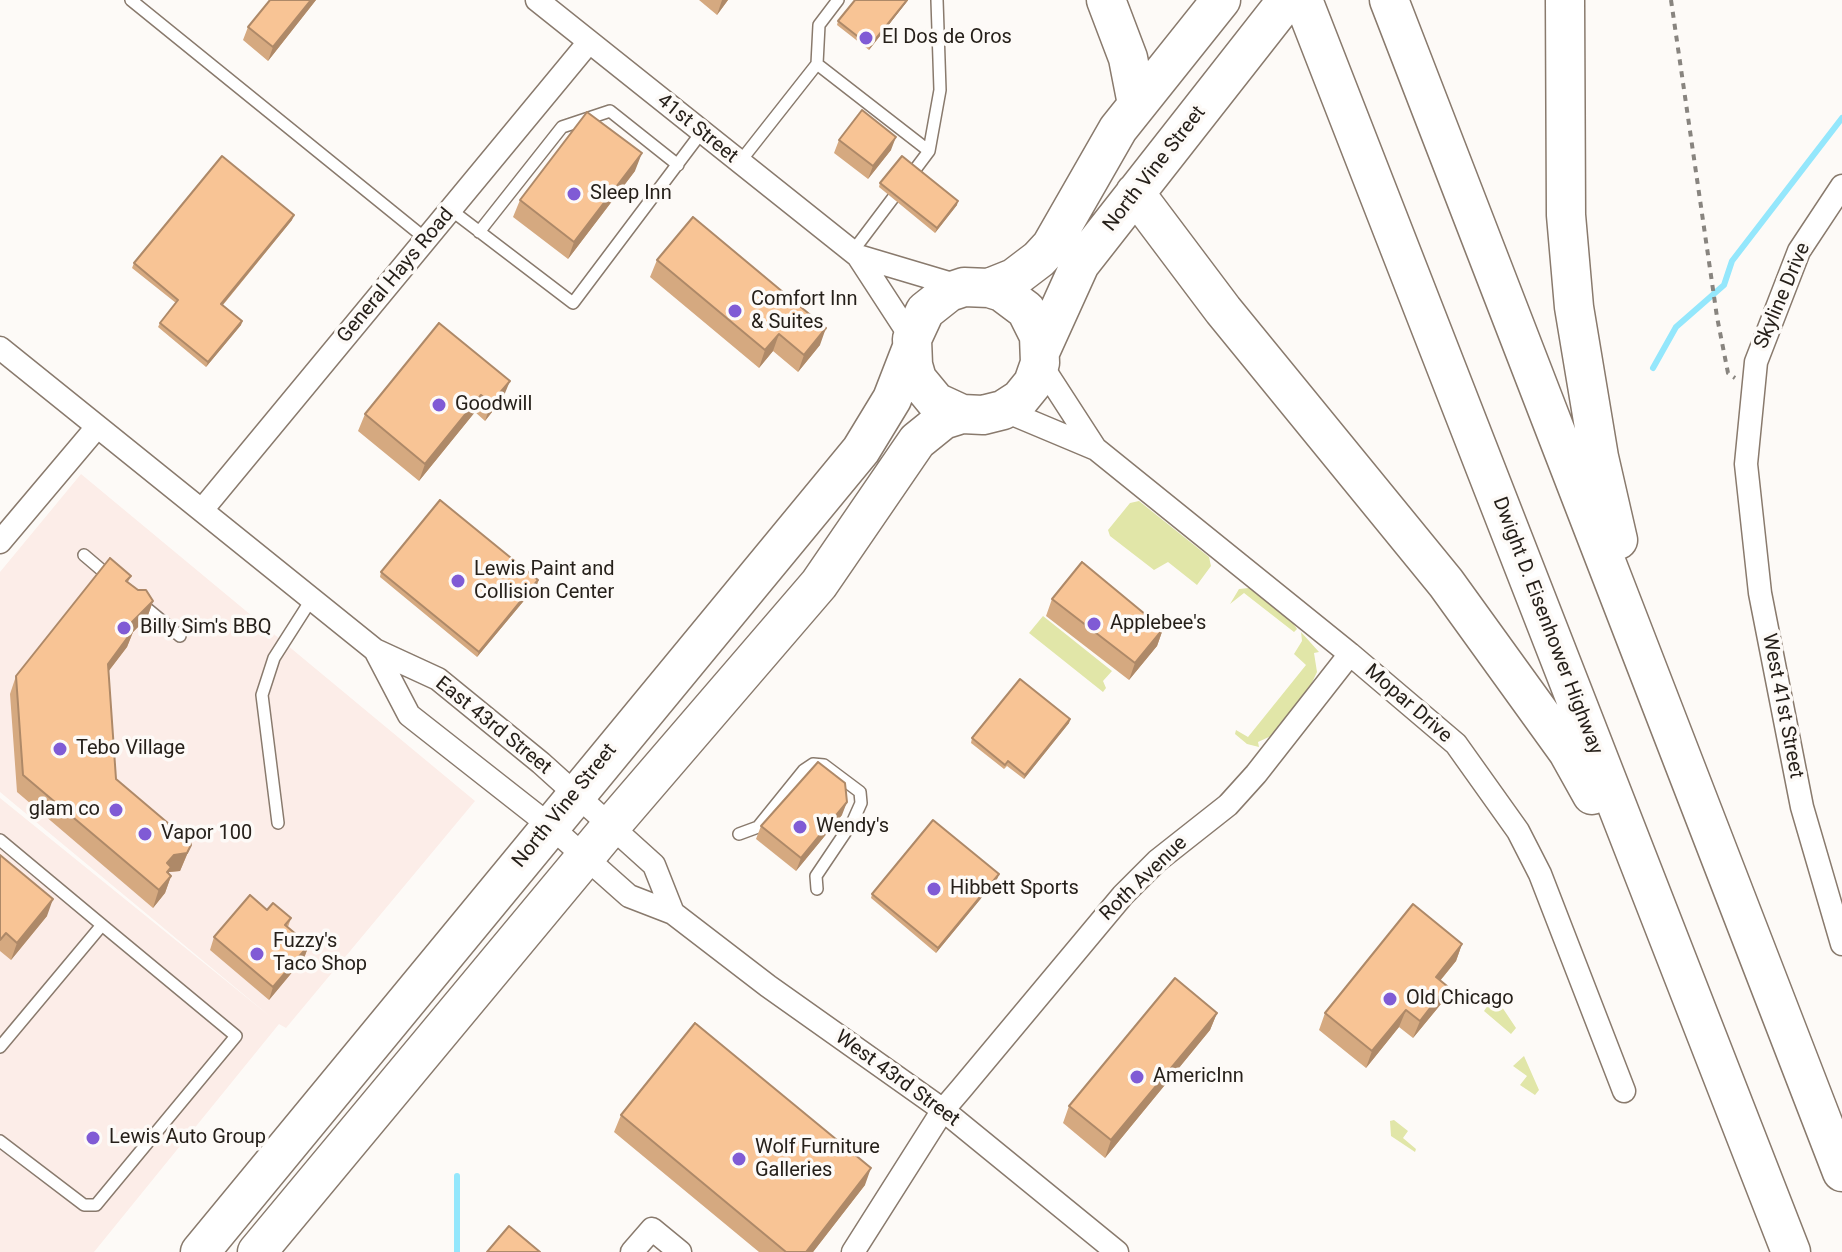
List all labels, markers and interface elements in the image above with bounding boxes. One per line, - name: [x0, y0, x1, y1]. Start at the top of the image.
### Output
- place label: El Dos de Oros: [882, 26, 1012, 50]
- marker: El Dos de Oros: [857, 29, 875, 47]
- street label: 41st Street: [652, 89, 742, 169]
- street label: North Vine Street: [1099, 102, 1211, 236]
- place label: Sleep Inn: [590, 182, 672, 206]
- marker: Sleep Inn: [565, 185, 583, 203]
- street label: General Hays Road: [333, 204, 459, 348]
- street label: Skyline Drive: [1750, 239, 1816, 353]
- place label: Comfort Inn & Suites: [751, 288, 858, 335]
- marker: Comfort Inn & Suites: [726, 302, 744, 320]
- place label: Goodwill: [455, 393, 532, 417]
- marker: Goodwill: [430, 396, 448, 414]
- street label: Dwight D. Eisenhower Highway: [1487, 494, 1607, 758]
- place label: Lewis Paint and Collision Center: [474, 558, 615, 605]
- marker: Lewis Paint and Collision Center: [449, 572, 467, 590]
- place label: Applebee's: [1110, 612, 1206, 636]
- marker: Applebee's: [1085, 615, 1103, 633]
- place label: Billy Sim's BBQ: [140, 616, 271, 640]
- marker: Billy Sim's BBQ: [115, 619, 133, 637]
- street label: West 41st Street: [1756, 632, 1808, 780]
- street label: Mopar Drive: [1360, 660, 1456, 748]
- street label: East 43rd Street: [430, 672, 556, 780]
- place label: Tebo Village: [76, 737, 185, 761]
- street label: North Vine Street: [508, 739, 622, 873]
- marker: Tebo Village: [51, 740, 69, 758]
- place label: glam co: [29, 798, 100, 822]
- marker: glam co: [107, 801, 125, 819]
- place label: Wendy's: [816, 815, 889, 839]
- marker: Wendy's: [791, 818, 809, 836]
- place label: Vapor 100: [161, 822, 252, 846]
- marker: Vapor 100: [136, 825, 154, 843]
- street label: Roth Avenue: [1096, 832, 1192, 926]
- place label: Hibbett Sports: [950, 877, 1079, 901]
- marker: Hibbett Sports: [925, 880, 943, 898]
- place label: Fuzzy's Taco Shop: [273, 930, 367, 977]
- marker: Fuzzy's Taco Shop: [248, 945, 266, 963]
- place label: Old Chicago: [1406, 987, 1514, 1011]
- marker: Old Chicago: [1381, 990, 1399, 1008]
- street label: West 43rd Street: [830, 1026, 964, 1132]
- place label: AmericInn: [1153, 1065, 1244, 1089]
- marker: AmericInn: [1128, 1068, 1146, 1086]
- place label: Lewis Auto Group: [109, 1126, 266, 1150]
- marker: Lewis Auto Group: [84, 1129, 102, 1147]
- place label: Wolf Furniture Galleries: [755, 1136, 880, 1183]
- marker: Wolf Furniture Galleries: [730, 1150, 748, 1168]

